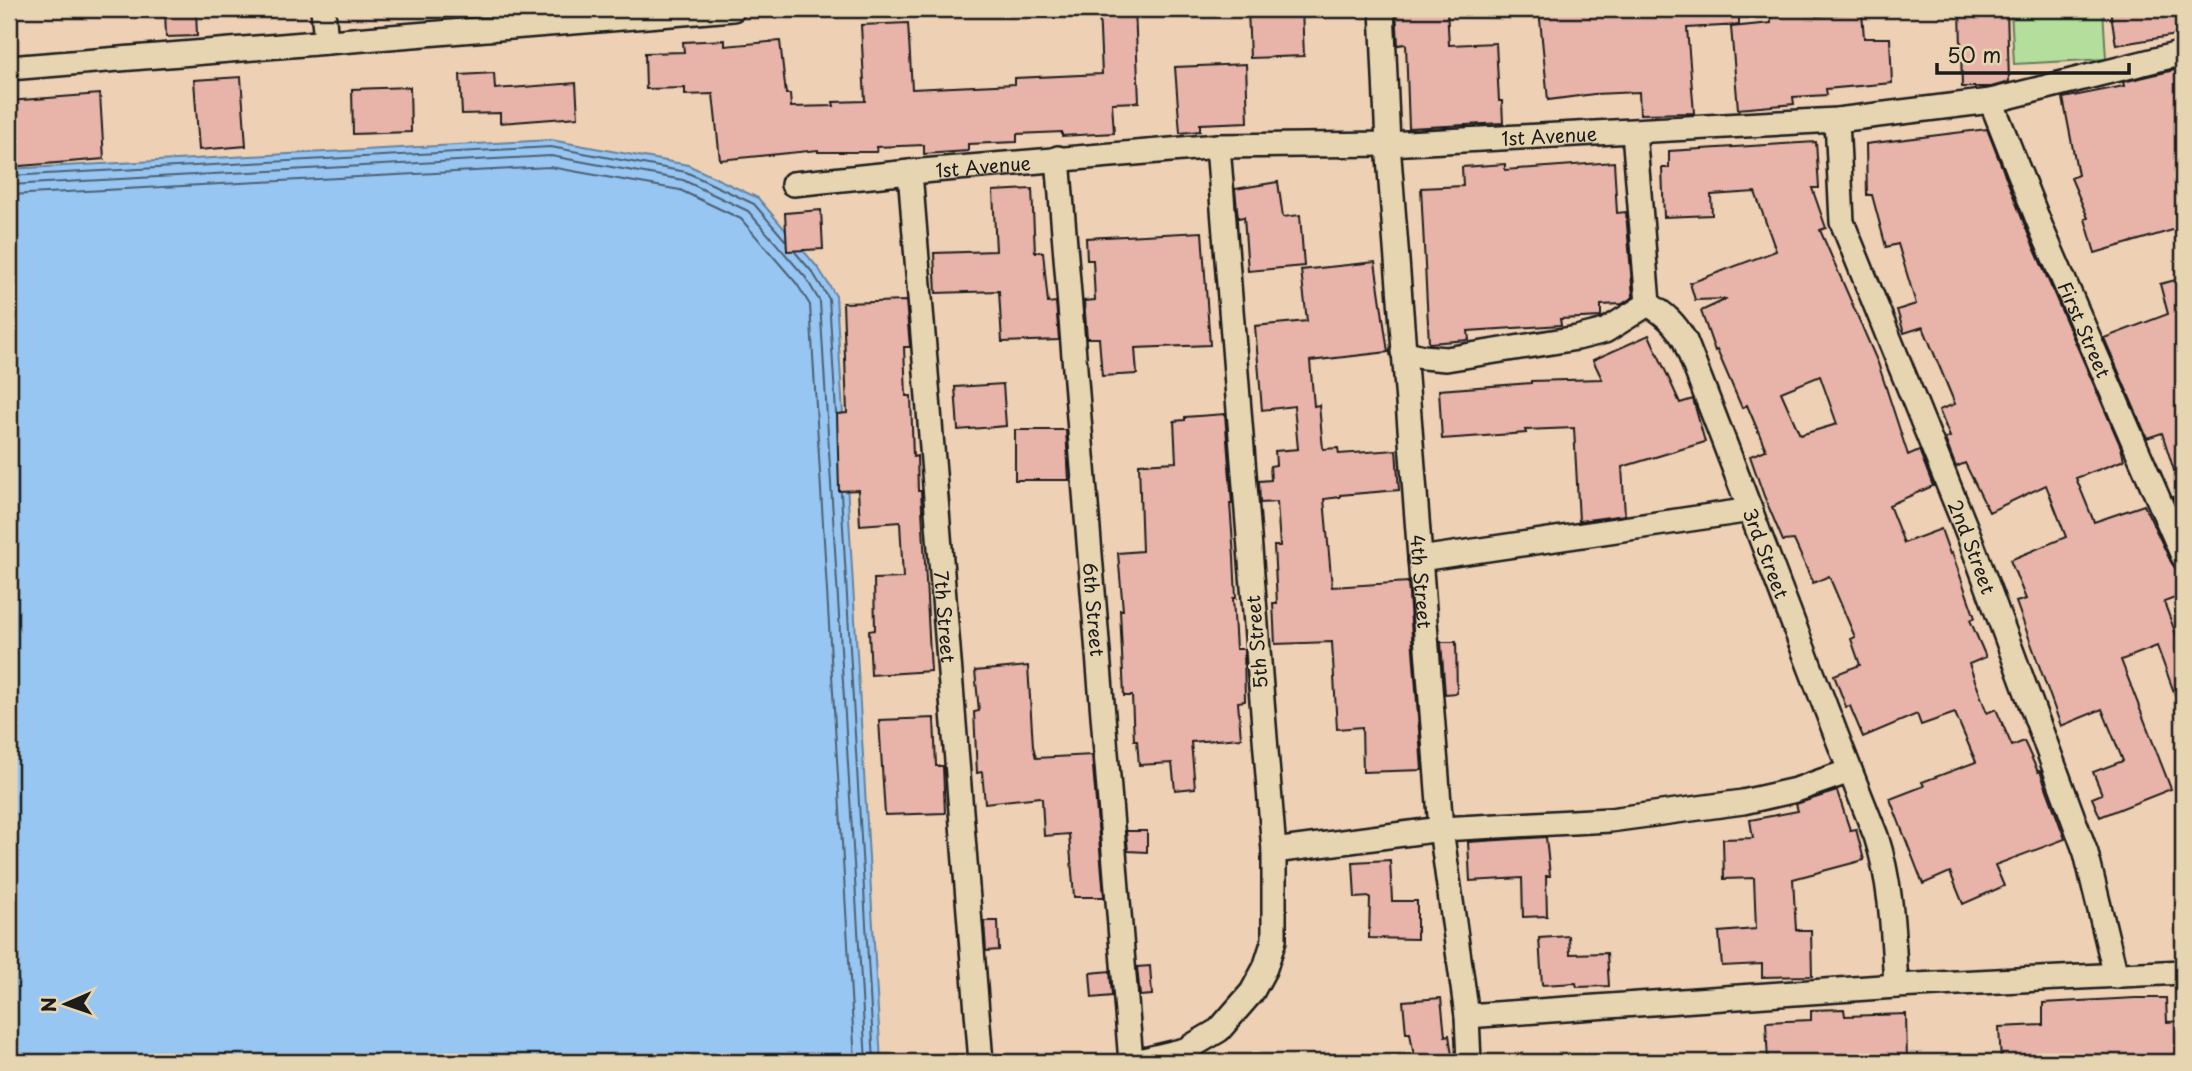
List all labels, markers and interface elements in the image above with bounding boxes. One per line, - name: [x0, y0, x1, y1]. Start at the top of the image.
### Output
- scale bar: [1937, 32, 2129, 76]
- text: 50 m: [1947, 38, 2001, 70]
- street label: 1st Avenue: [1501, 119, 1598, 152]
- street label: 1st Avenue: [934, 148, 1032, 184]
- street label: First Street: [2052, 277, 2118, 382]
- street label: 2nd Street: [1942, 495, 2003, 598]
- street label: 3rd Street: [1737, 504, 1797, 603]
- street label: 4th Street: [1404, 534, 1439, 630]
- street label: 6th Street: [1077, 562, 1112, 658]
- street label: 7th Street: [928, 570, 963, 664]
- street label: 5th Street: [1238, 594, 1274, 690]
- north arrow: [32, 970, 102, 1040]
- text: N: [34, 997, 62, 1013]

